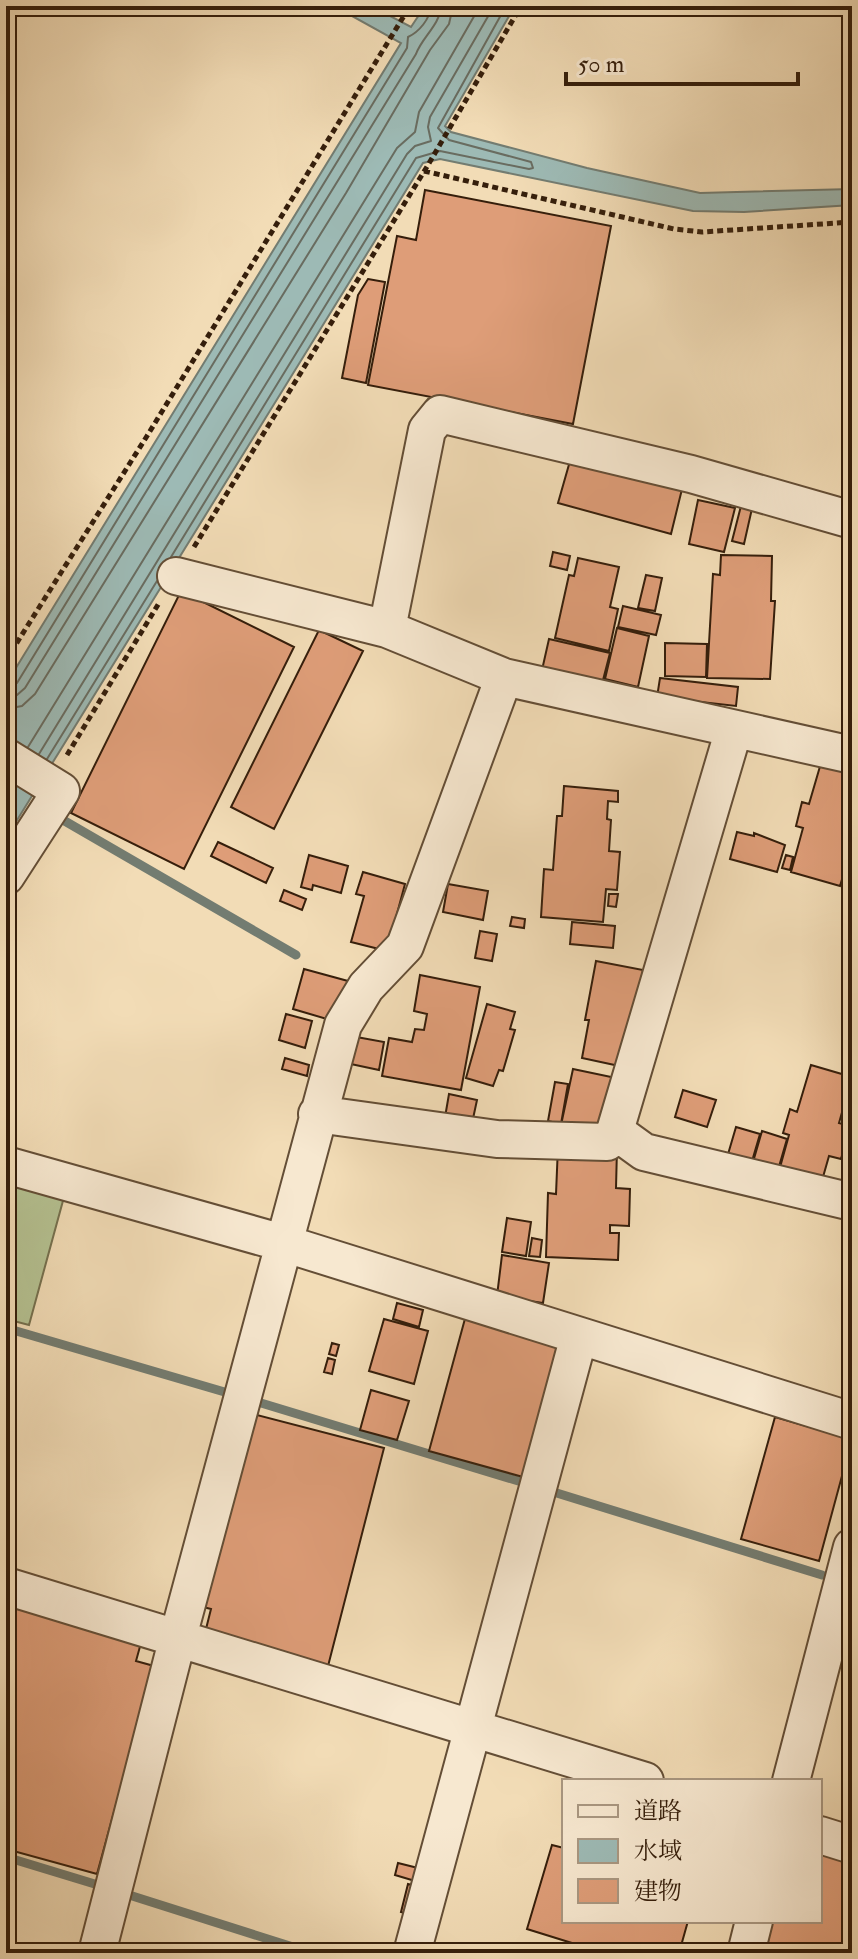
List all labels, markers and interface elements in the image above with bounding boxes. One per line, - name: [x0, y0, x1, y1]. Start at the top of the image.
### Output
- scale bar: [566, 36, 798, 86]
- text: 50 m: [578, 49, 625, 80]
- legend: [562, 1779, 822, 1923]
- text: 道路: [634, 1796, 682, 1827]
- text: 水域: [634, 1836, 682, 1867]
- text: 建物: [634, 1876, 682, 1907]

